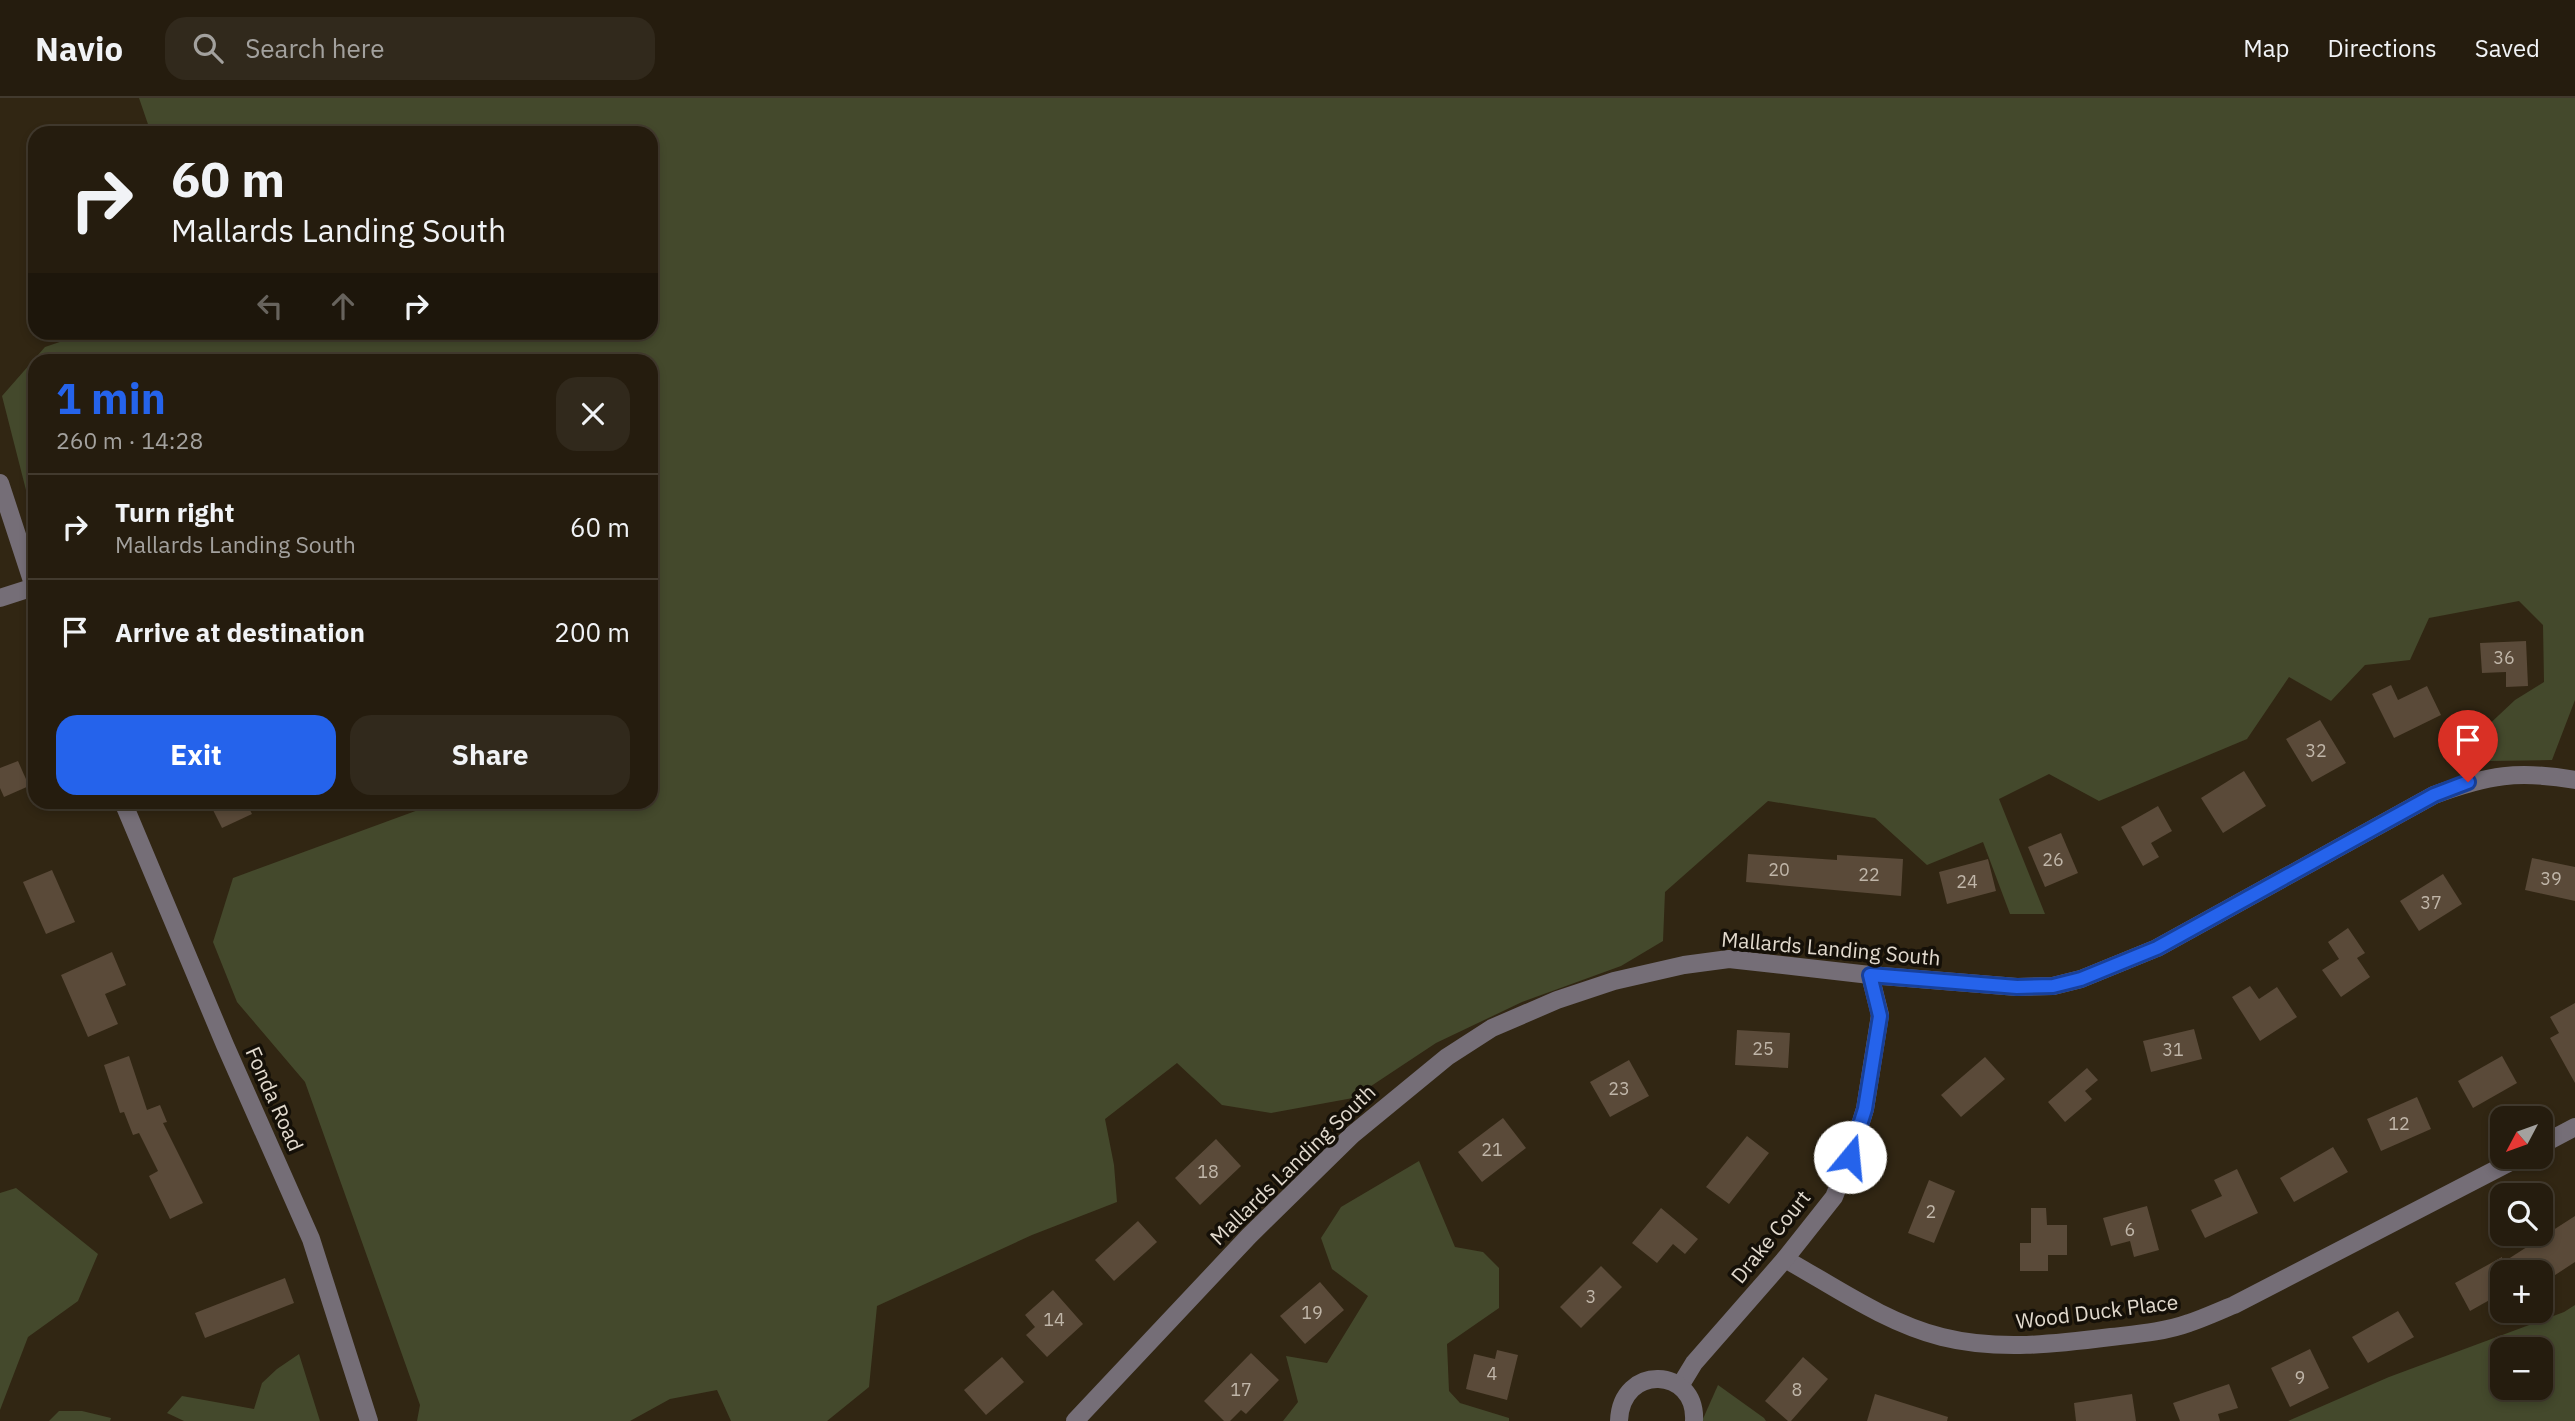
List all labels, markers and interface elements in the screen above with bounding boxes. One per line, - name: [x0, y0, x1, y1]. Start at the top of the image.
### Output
- search box: [165, 17, 655, 80]
- text: Navio: [35, 27, 123, 70]
- icon: search: [189, 29, 227, 67]
- text: Search here: [245, 31, 385, 65]
- text: Map: [2243, 32, 2289, 64]
- text: Directions: [2327, 32, 2437, 64]
- text: Saved: [2475, 32, 2540, 64]
- text: 60 m: [171, 147, 285, 210]
- icon: right: [56, 154, 147, 245]
- text: Mallards Landing South: [171, 209, 506, 251]
- icon: left: [251, 287, 289, 325]
- icon: ahead: [324, 287, 362, 325]
- icon: right: [397, 287, 435, 325]
- text: 1 min: [56, 371, 166, 426]
- button: close: [556, 377, 630, 451]
- text: 260 m · 14:28: [56, 425, 203, 455]
- text: Turn right: [115, 495, 234, 529]
- icon: right: [56, 508, 94, 546]
- text: 60 m: [570, 510, 630, 544]
- text: Mallards Landing South: [115, 529, 356, 559]
- icon: arrive: [56, 613, 94, 651]
- text: Arrive at destination: [115, 615, 365, 649]
- text: 200 m: [554, 615, 630, 649]
- house number: 36: [2493, 646, 2515, 669]
- pin: [2438, 710, 2498, 782]
- button: Exit: [56, 715, 336, 795]
- button: Share: [350, 715, 630, 795]
- icon: arrive: [2449, 721, 2487, 759]
- house number: 32: [2305, 739, 2327, 762]
- house number: 26: [2042, 848, 2064, 871]
- house number: 20: [1768, 858, 1790, 881]
- house number: 22: [1858, 863, 1880, 886]
- house number: 39: [2540, 867, 2562, 890]
- house number: 24: [1956, 870, 1978, 893]
- house number: 37: [2420, 891, 2442, 914]
- street label: Mallards Landing South: [1720, 924, 1942, 972]
- house number: 25: [1752, 1037, 1774, 1060]
- house number: 31: [2162, 1038, 2184, 1061]
- street label: Fonda Road: [239, 1042, 310, 1155]
- house number: 23: [1608, 1077, 1630, 1100]
- street label: Mallards Landing South: [1203, 1078, 1381, 1251]
- north arrow: [2490, 1106, 2553, 1169]
- map controls: [2490, 1106, 2553, 1400]
- house number: 12: [2388, 1112, 2410, 1135]
- position arrow: [1813, 1120, 1887, 1194]
- house number: 21: [1481, 1138, 1503, 1161]
- house number: 18: [1197, 1160, 1219, 1183]
- button: search: [2490, 1183, 2553, 1246]
- street label: Drake Court: [1724, 1184, 1816, 1289]
- house number: 2: [1926, 1200, 1936, 1223]
- house number: 6: [2125, 1218, 2135, 1241]
- button: +: [2490, 1260, 2553, 1323]
- house number: 3: [1586, 1285, 1596, 1308]
- street label: Wood Duck Place: [2014, 1287, 2180, 1335]
- house number: 19: [1301, 1301, 1323, 1324]
- house number: 14: [1043, 1308, 1065, 1331]
- button: −: [2490, 1337, 2553, 1400]
- house number: 4: [1487, 1362, 1498, 1385]
- house number: 9: [2295, 1366, 2305, 1389]
- house number: 17: [1230, 1378, 1252, 1401]
- house number: 8: [1792, 1378, 1802, 1401]

